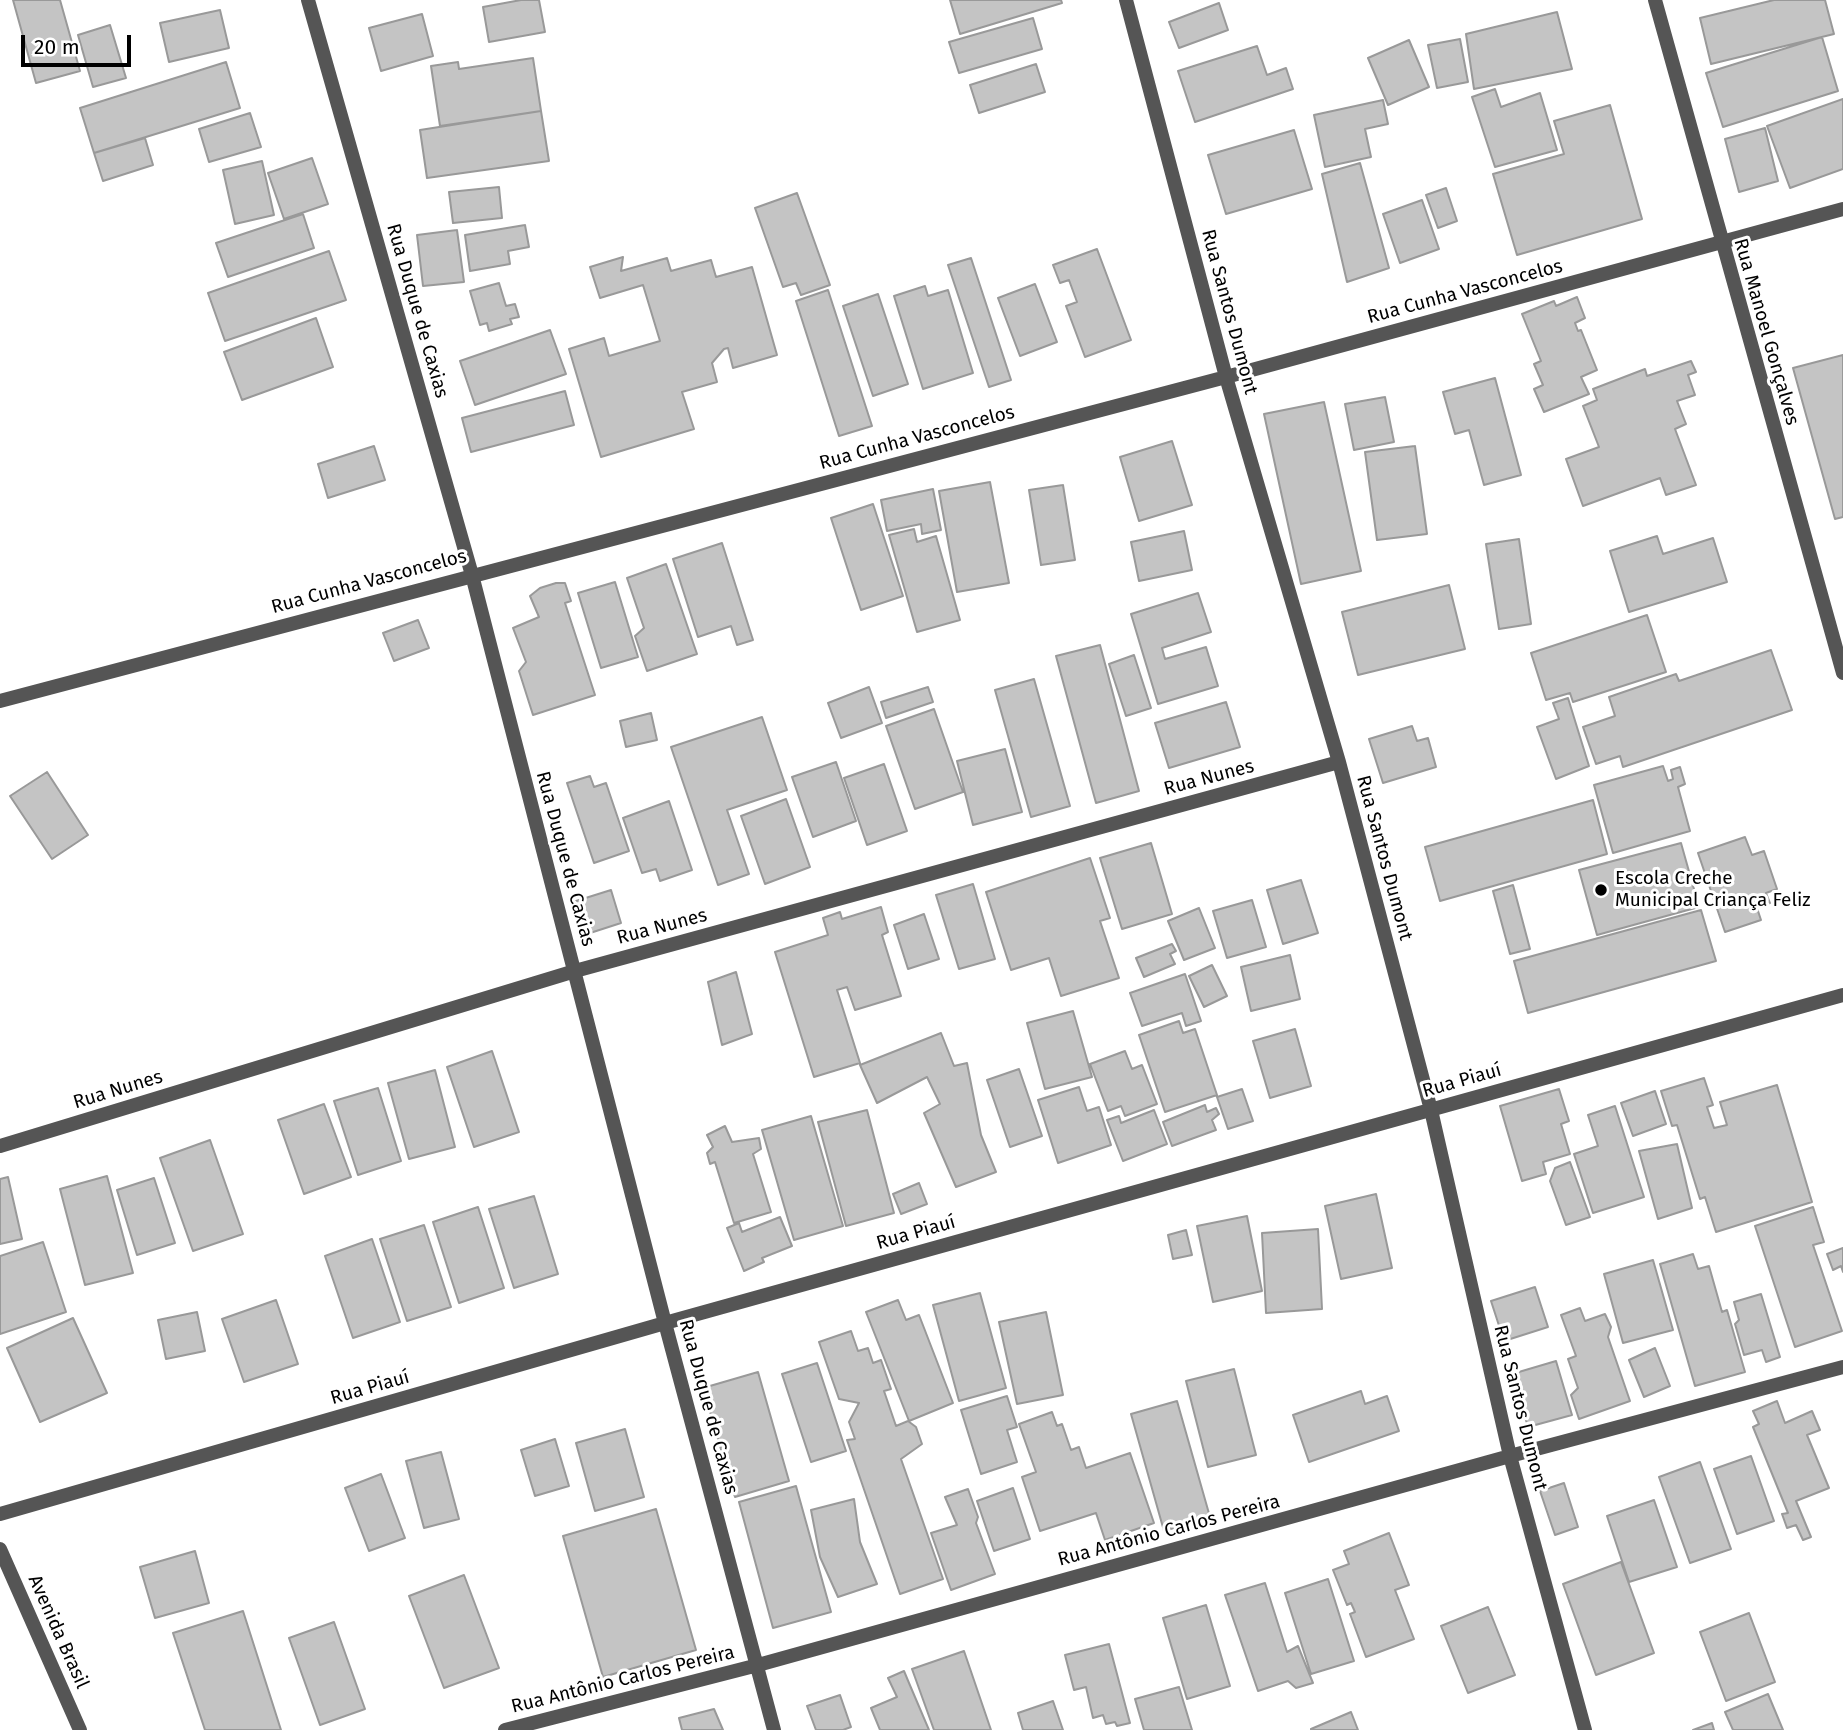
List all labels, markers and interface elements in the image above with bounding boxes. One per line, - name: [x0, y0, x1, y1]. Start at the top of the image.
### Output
- scale bar: [24, 21, 135, 65]
- text: 20 m: [34, 34, 80, 60]
- street label: Rua Duque de Caxias: [381, 221, 453, 401]
- street label: Rua Santos Dumont: [1196, 227, 1262, 397]
- street label: Rua Manoel Gonçalves: [1728, 236, 1804, 428]
- street label: Rua Cunha Vasconcelos: [1365, 255, 1565, 329]
- street label: Rua Cunha Vasconcelos: [817, 401, 1017, 475]
- street label: Rua Cunha Vasconcelos: [269, 545, 469, 619]
- street label: Rua Nunes: [1161, 755, 1257, 801]
- street label: Rua Duque de Caxias: [531, 769, 599, 949]
- street label: Rua Santos Dumont: [1351, 773, 1417, 943]
- place label: Escola Creche Municipal Criança Feliz: [1615, 868, 1811, 912]
- marker: Escola Creche Municipal Criança Feliz: [1593, 882, 1609, 898]
- street label: Rua Nunes: [614, 904, 710, 950]
- street label: Rua Piauí: [1420, 1059, 1504, 1103]
- street label: Rua Nunes: [71, 1066, 165, 1114]
- street label: Rua Piauí: [874, 1211, 958, 1255]
- street label: Rua Duque de Caxias: [674, 1317, 742, 1497]
- street label: Rua Santos Dumont: [1488, 1323, 1552, 1493]
- street label: Rua Piauí: [328, 1366, 412, 1410]
- street label: Rua Antônio Carlos Pereira: [1055, 1490, 1283, 1572]
- street label: Avenida Brasil: [23, 1572, 93, 1692]
- street label: Rua Antônio Carlos Pereira: [509, 1641, 737, 1719]

